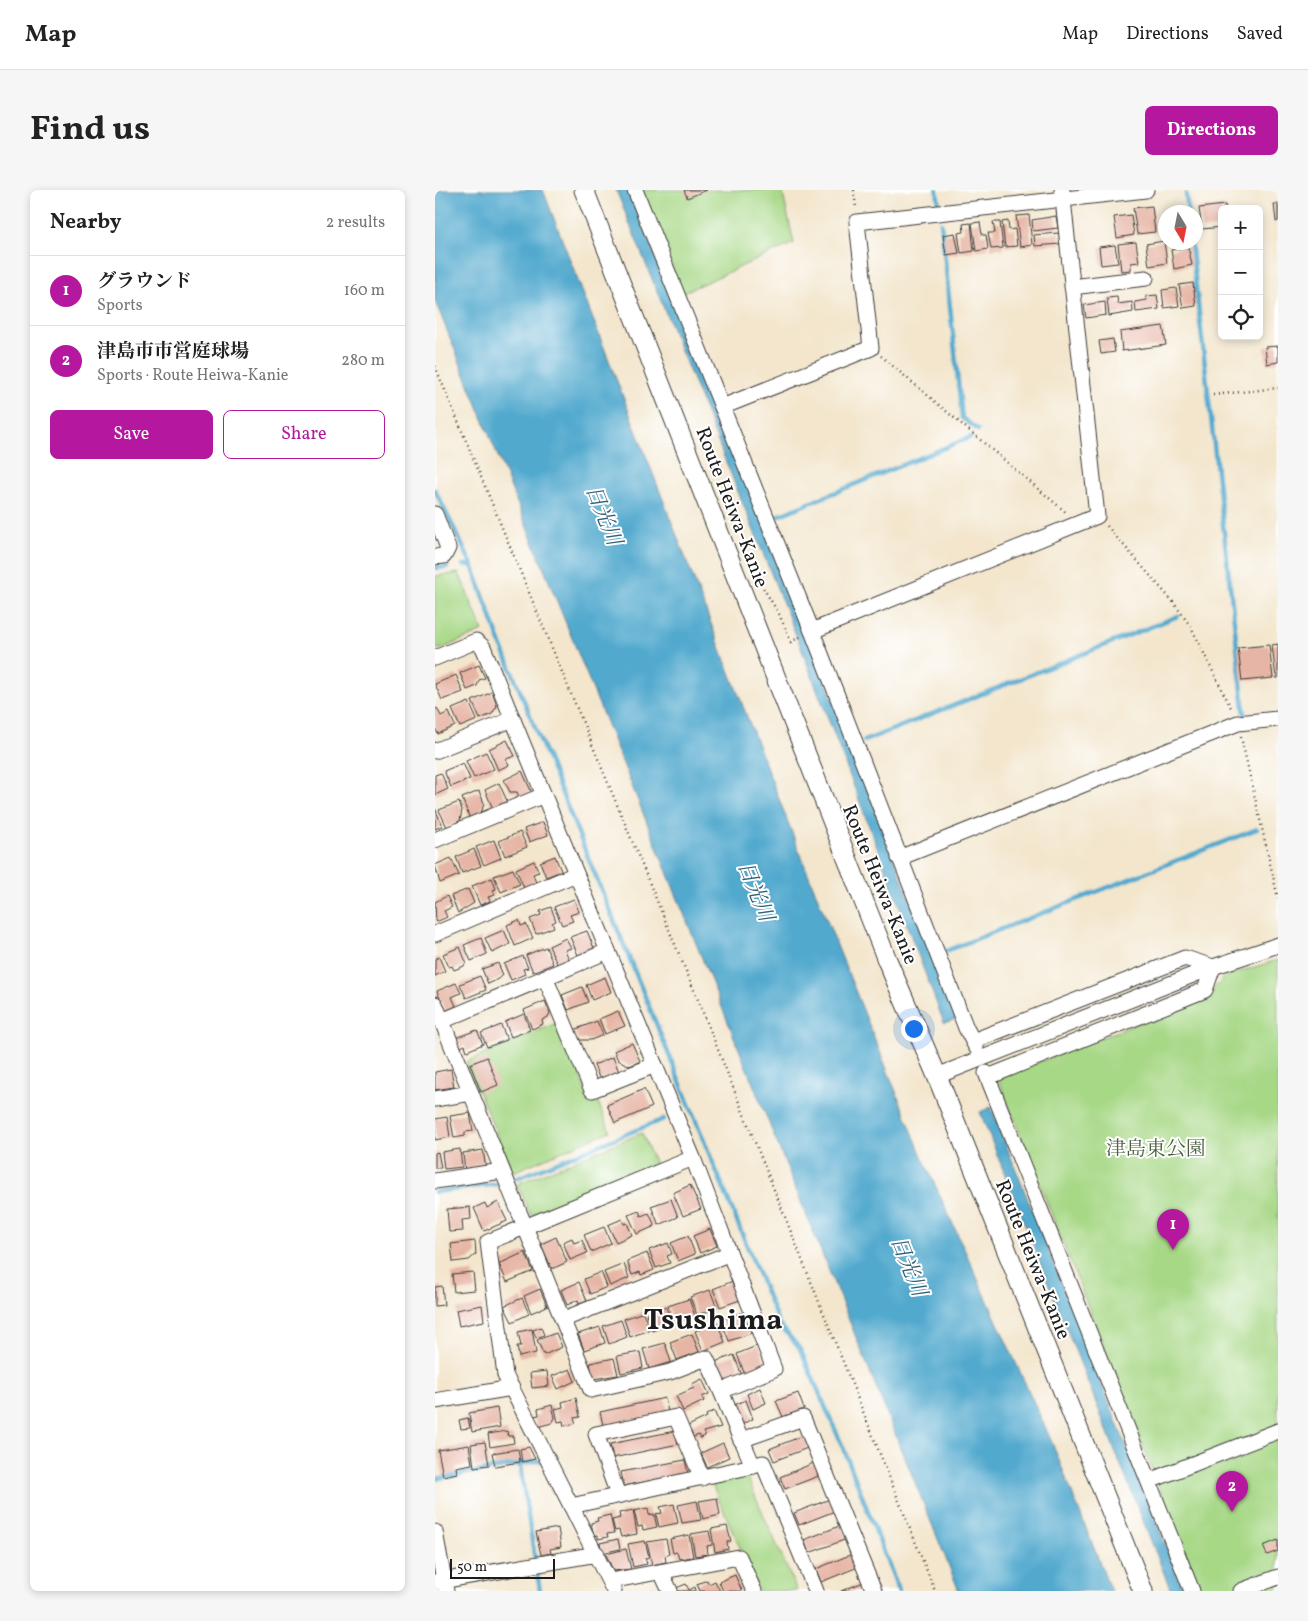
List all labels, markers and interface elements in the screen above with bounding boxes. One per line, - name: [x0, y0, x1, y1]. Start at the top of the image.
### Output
- text: Map: [25, 18, 76, 52]
- text: Map: [1062, 22, 1098, 47]
- text: Directions: [1126, 22, 1209, 47]
- text: Saved: [1237, 22, 1283, 47]
- text: Find us: [30, 106, 150, 154]
- button: Directions: [1145, 106, 1278, 155]
- north arrow: [1158, 205, 1203, 250]
- map controls: [1218, 205, 1263, 340]
- button: +: [1218, 205, 1263, 250]
- text: Nearby: [50, 208, 121, 237]
- text: 2 results: [326, 212, 385, 234]
- button: −: [1218, 250, 1263, 295]
- text: グラウンド: [97, 269, 192, 295]
- text: 1: [63, 280, 69, 302]
- text: 160 m: [344, 280, 385, 302]
- text: Sports: [97, 295, 143, 317]
- button: locate: [1218, 295, 1263, 340]
- text: 津島市市営庭球場: [97, 339, 249, 365]
- text: 2: [62, 350, 70, 372]
- text: 280 m: [341, 350, 385, 372]
- text: Sports · Route Heiwa-Kanie: [97, 365, 288, 387]
- button: Save: [50, 410, 213, 459]
- button: Share: [223, 410, 385, 459]
- street label: Route Heiwa-Kanie: [688, 423, 775, 592]
- water label: 日光川: [577, 481, 629, 552]
- street label: Route Heiwa-Kanie: [834, 801, 924, 969]
- water label: 日光川: [729, 857, 781, 928]
- your location: [901, 1016, 927, 1042]
- park label: 津島東公園: [1106, 1136, 1206, 1164]
- street label: Route Heiwa-Kanie: [987, 1176, 1077, 1344]
- pin: 1: [1157, 1209, 1189, 1250]
- water label: 日光川: [882, 1232, 934, 1303]
- district label: Tsushima: [643, 1300, 783, 1342]
- pin: 2: [1216, 1471, 1248, 1512]
- scale bar: [450, 1556, 555, 1579]
- text: 50 m: [457, 1558, 487, 1577]

